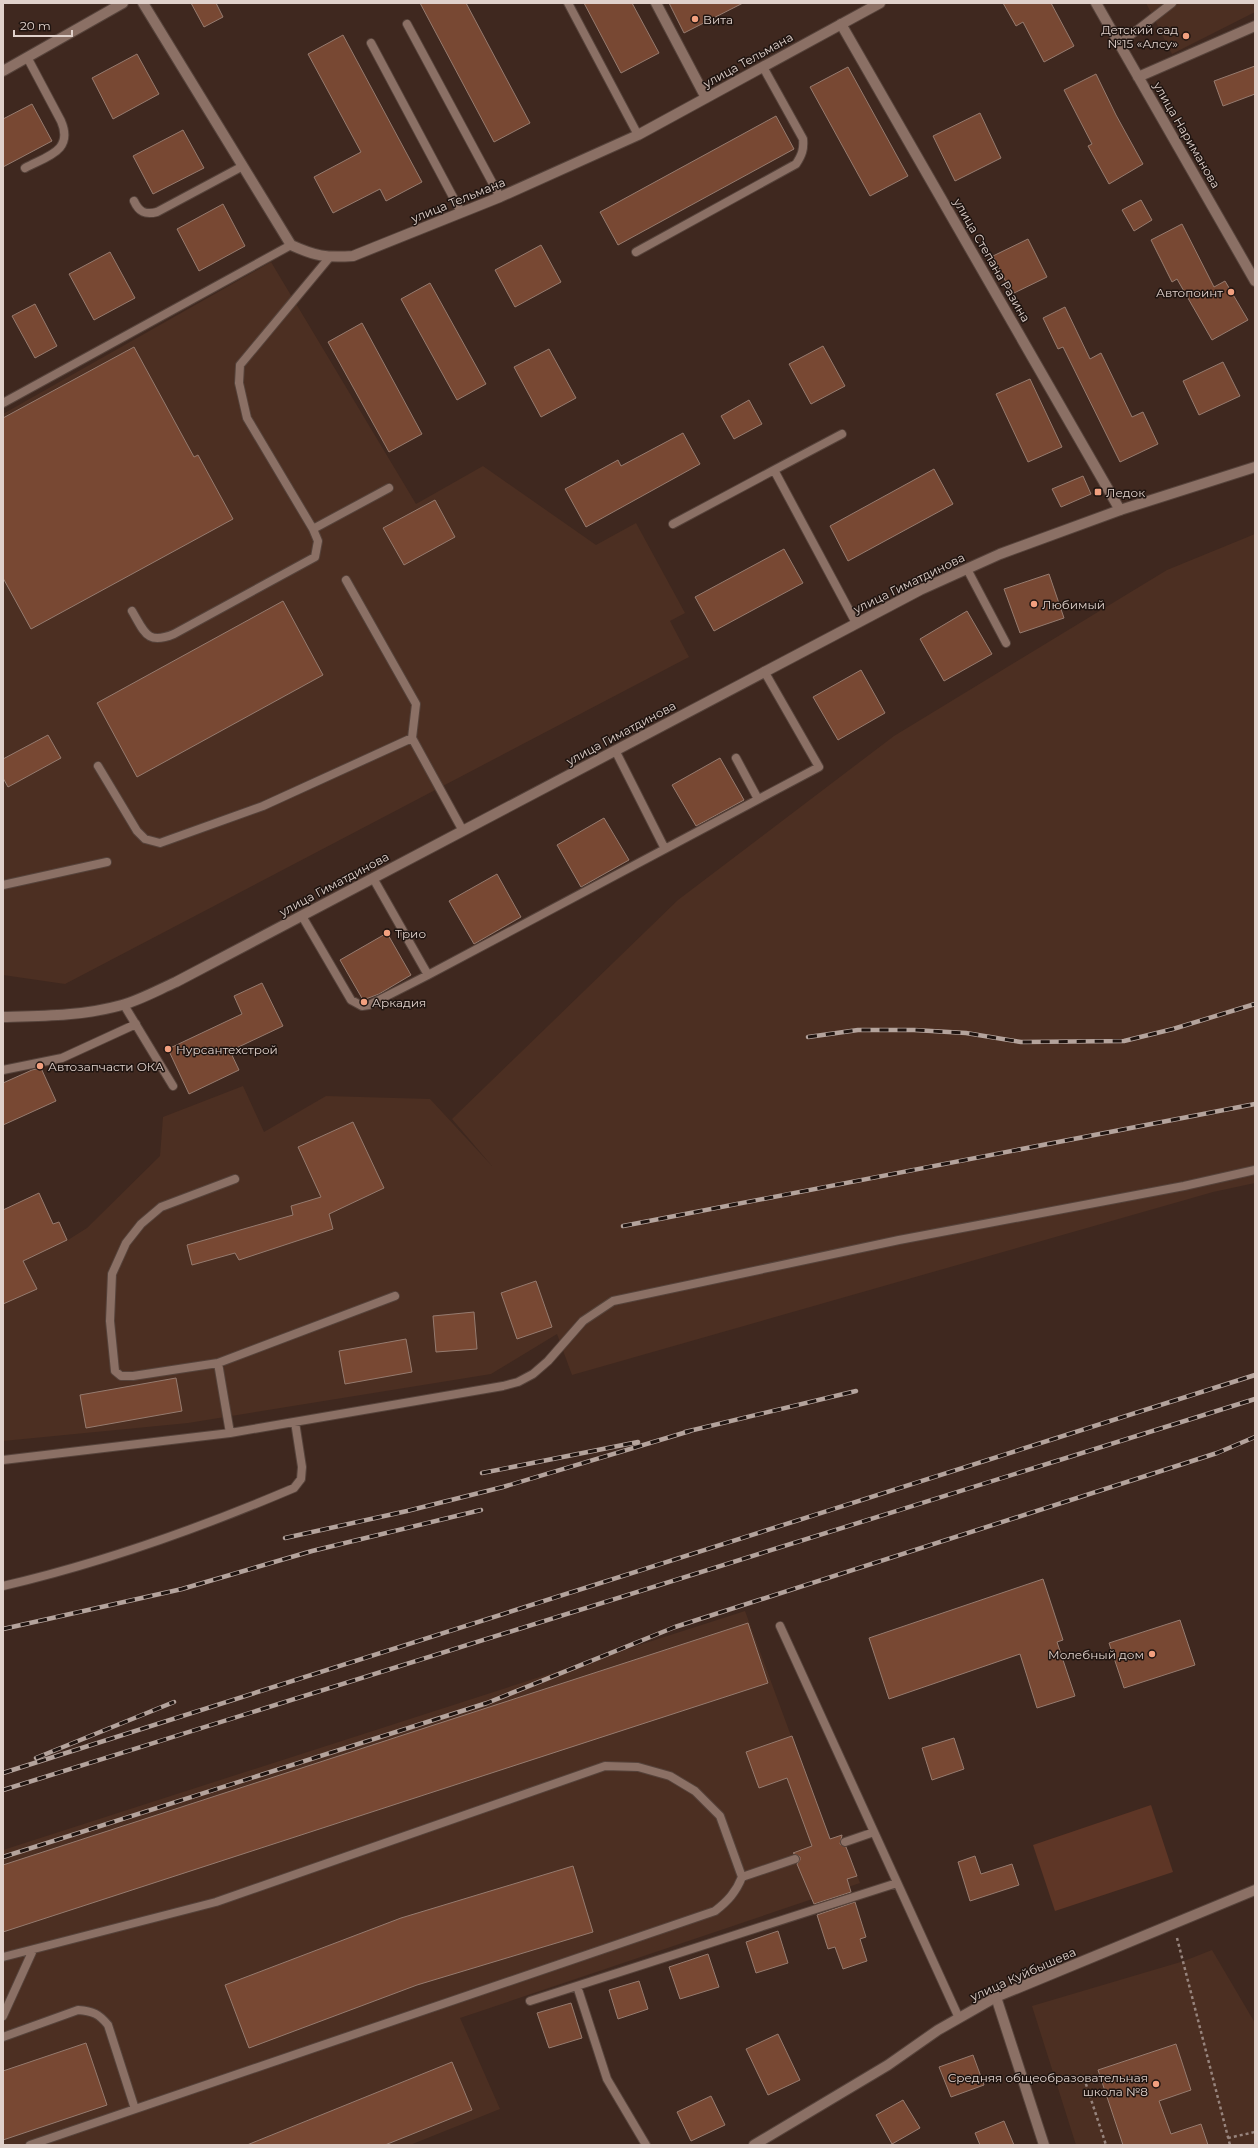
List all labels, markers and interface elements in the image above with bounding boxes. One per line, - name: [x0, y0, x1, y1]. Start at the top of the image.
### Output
- scale bar: [14, 12, 72, 38]
- place label: Вита: [703, 12, 733, 27]
- marker: Вита: [690, 14, 700, 24]
- text: 20 m: [20, 18, 51, 33]
- place label: Детский сад №15 «Алсу»: [1101, 22, 1178, 51]
- street label: улица Тельмана: [700, 29, 795, 91]
- marker: Детский сад №15 «Алсу»: [1181, 31, 1191, 41]
- street label: улица Нариманова: [1150, 78, 1224, 191]
- street label: улица Тельмана: [408, 174, 507, 226]
- street label: улица Степана Разина: [950, 195, 1034, 324]
- place label: Автопоинт: [1156, 285, 1223, 300]
- marker: Автопоинт: [1226, 287, 1236, 297]
- place label: Ледок: [1106, 485, 1145, 500]
- marker: Ледок: [1093, 487, 1103, 497]
- street label: улица Гиматдинова: [850, 549, 967, 617]
- place label: Любимый: [1042, 597, 1105, 612]
- marker: Любимый: [1029, 599, 1039, 609]
- street label: улица Гиматдинова: [563, 698, 678, 769]
- street label: улица Гиматдинова: [276, 849, 391, 920]
- place label: Трио: [395, 926, 426, 941]
- marker: Трио: [382, 928, 392, 938]
- place label: Аркадия: [372, 995, 426, 1010]
- marker: Аркадия: [359, 997, 369, 1007]
- place label: Нурсантехстрой: [176, 1042, 278, 1057]
- marker: Нурсантехстрой: [163, 1044, 173, 1054]
- place label: Автозапчасти ОКА: [48, 1059, 164, 1074]
- marker: Автозапчасти ОКА: [35, 1061, 45, 1071]
- place label: Молебный дом: [1048, 1647, 1144, 1662]
- marker: Молебный дом: [1147, 1649, 1157, 1659]
- street label: улица Куйбышева: [967, 1944, 1078, 2004]
- place label: Средняя общеобразовательная школа №8: [948, 2070, 1148, 2099]
- marker: Средняя общеобразовательная школа №8: [1151, 2079, 1161, 2089]

